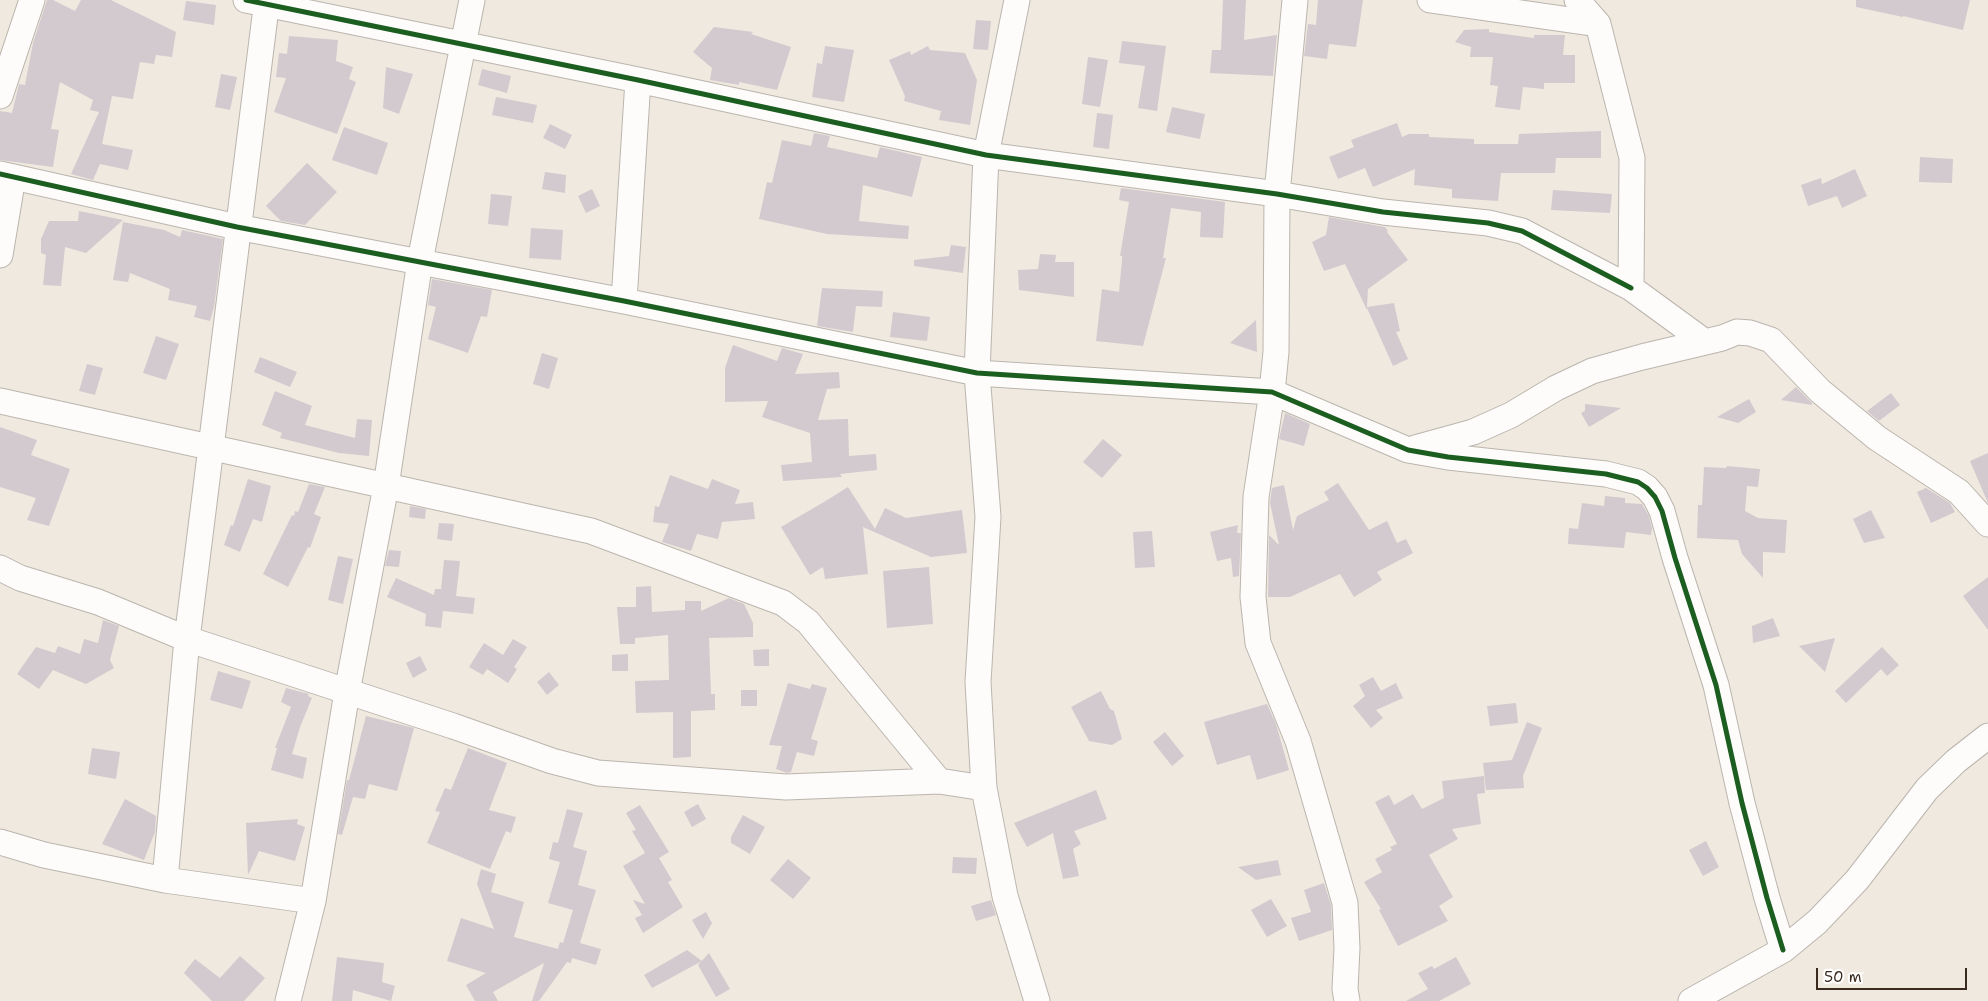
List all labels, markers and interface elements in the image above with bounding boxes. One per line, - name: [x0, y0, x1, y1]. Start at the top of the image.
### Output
- scale bar: [1818, 958, 1969, 990]
- text: 50 m: [1824, 967, 1862, 987]

